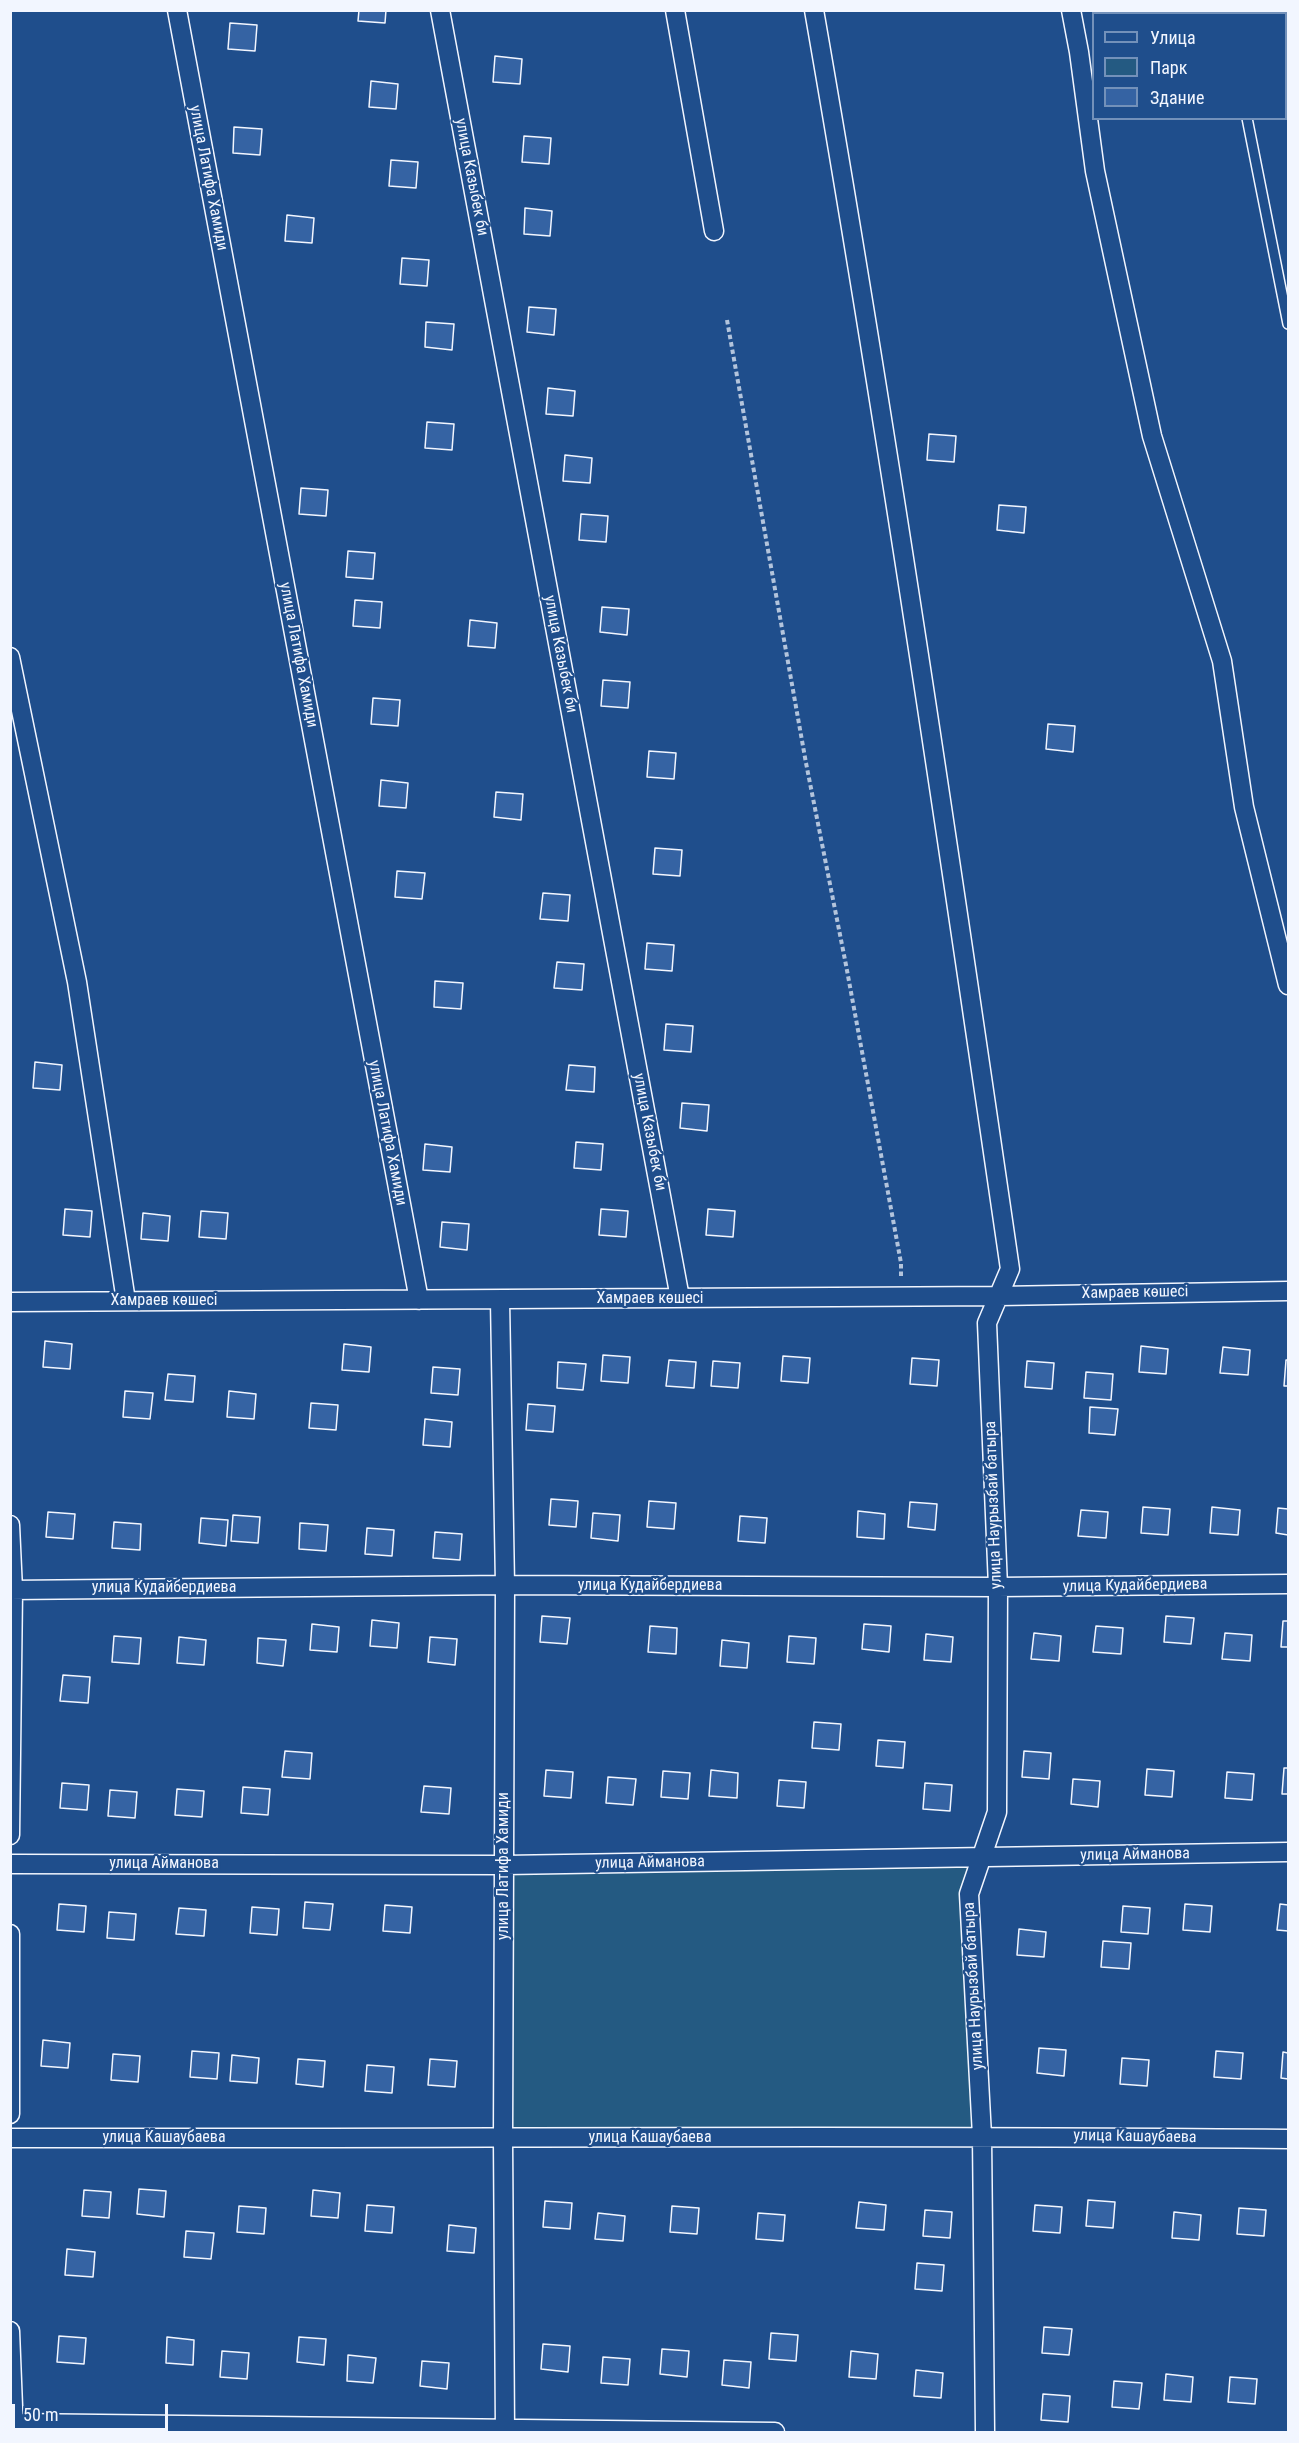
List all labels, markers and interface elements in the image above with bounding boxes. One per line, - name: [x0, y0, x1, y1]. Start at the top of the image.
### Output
- legend: [1092, 12, 1287, 120]
- text: Улица: [1150, 27, 1196, 48]
- text: Парк: [1150, 57, 1187, 78]
- text: Здание: [1150, 87, 1204, 108]
- street label: улица Латифа Хамиди: [184, 104, 232, 252]
- street label: улица Казыбек би: [450, 117, 492, 237]
- street label: улица Латифа Хамиди: [274, 581, 322, 729]
- street label: улица Казыбек би: [539, 594, 581, 714]
- street label: улица Латифа Хамиди: [363, 1059, 411, 1207]
- street label: улица Казыбек би: [628, 1072, 670, 1192]
- street label: Хамраев көшесі: [1081, 1282, 1189, 1304]
- street label: Хамраев көшесі: [597, 1289, 703, 1309]
- street label: Хамраев көшесі: [111, 1291, 217, 1311]
- street label: улица Наурызбай батыра: [981, 1421, 1007, 1589]
- street label: улица Кудайбердиева: [1063, 1575, 1207, 1597]
- street label: улица Кудайбердиева: [578, 1576, 722, 1596]
- street label: улица Кудайбердиева: [92, 1578, 236, 1598]
- street label: улица Латифа Хамиди: [494, 1792, 514, 1940]
- street label: улица Айманова: [1080, 1844, 1190, 1866]
- street label: улица Айманова: [595, 1852, 705, 1874]
- street label: улица Айманова: [109, 1854, 219, 1874]
- street label: улица Наурызбай батыра: [960, 1902, 988, 2070]
- street label: улица Кашаубаева: [1073, 2126, 1197, 2148]
- street label: улица Кашаубаева: [102, 2128, 226, 2148]
- street label: улица Кашаубаева: [588, 2128, 712, 2148]
- scale bar: [15, 2392, 171, 2430]
- text: 50 m: [23, 2404, 58, 2425]

